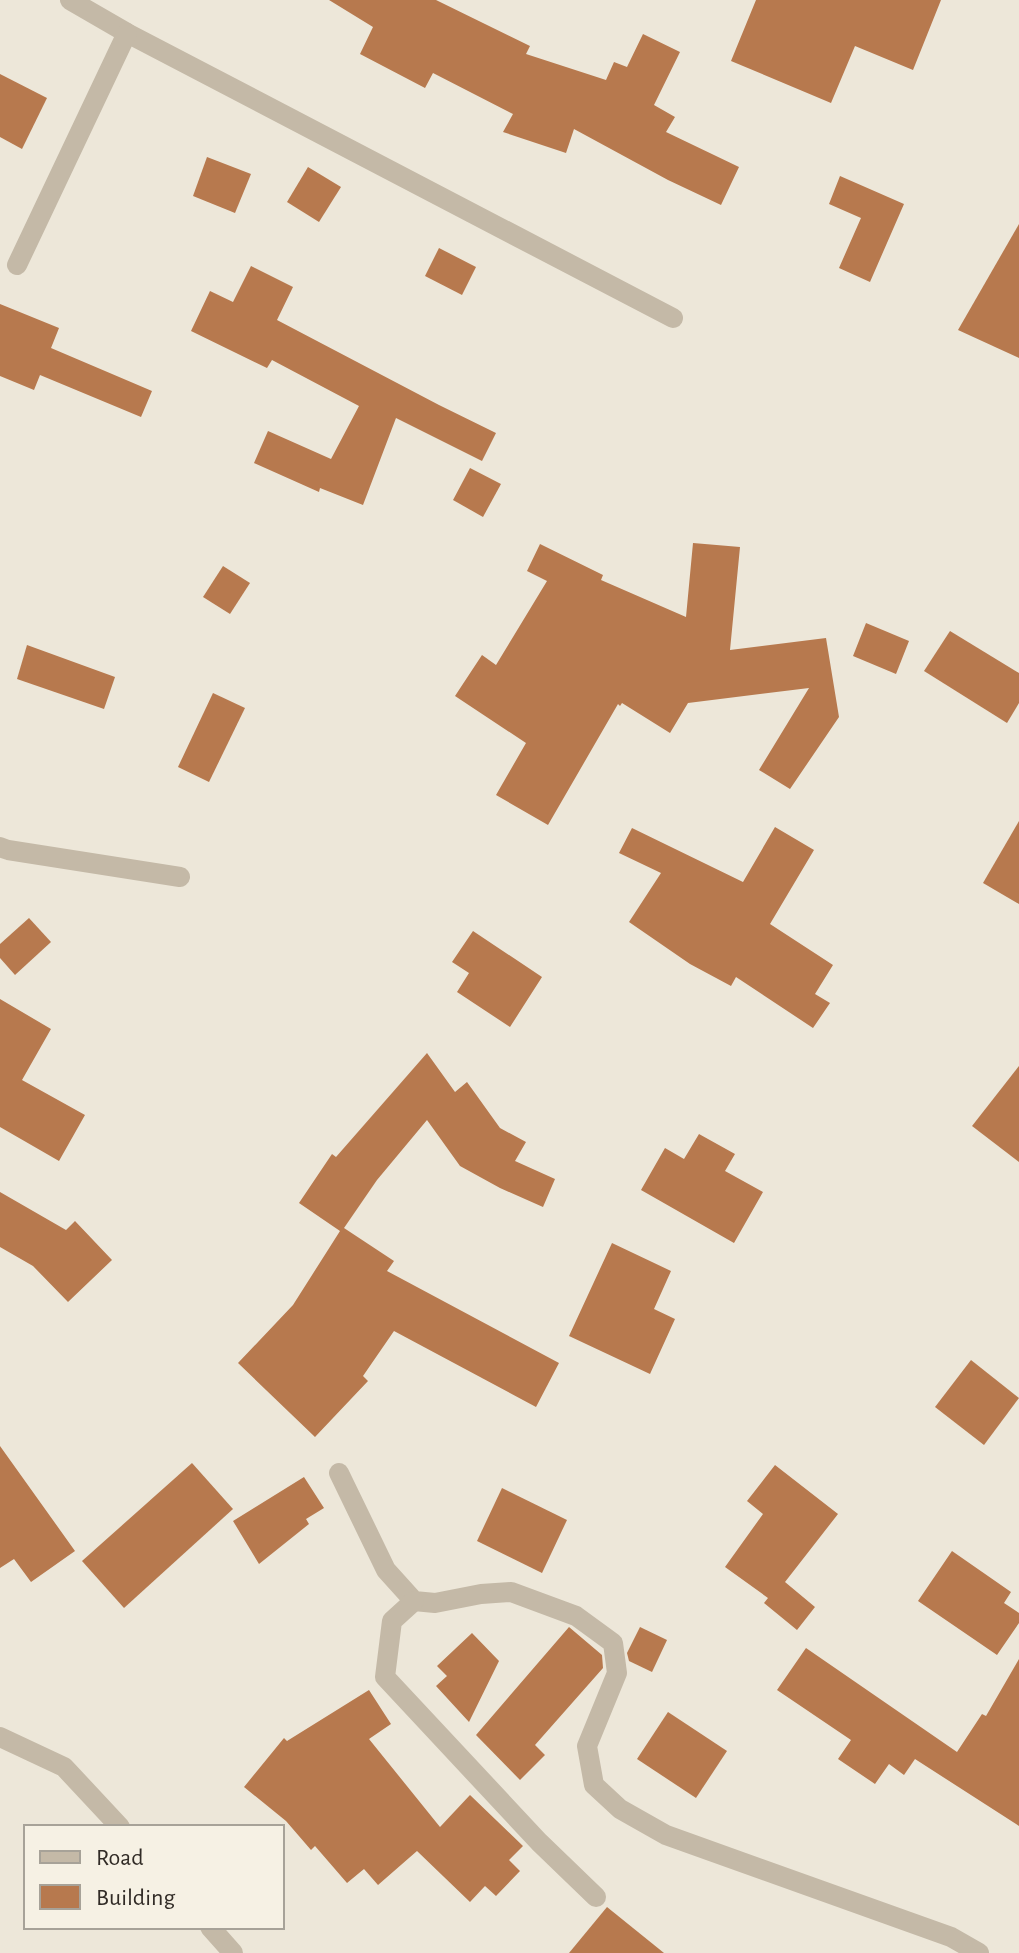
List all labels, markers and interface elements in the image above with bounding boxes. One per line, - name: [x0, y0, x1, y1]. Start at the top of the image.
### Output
- legend: [24, 1825, 284, 1929]
- text: Road: [96, 1846, 144, 1870]
- text: Building: [96, 1886, 175, 1910]

